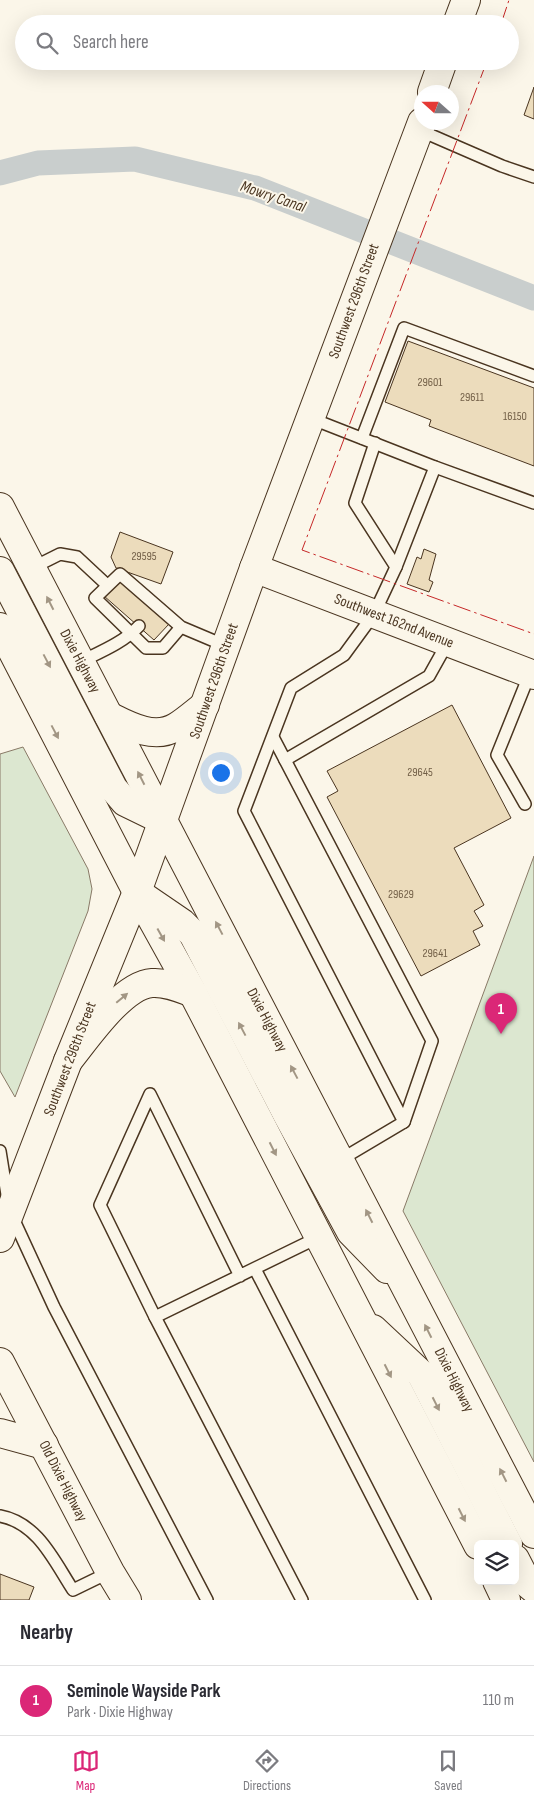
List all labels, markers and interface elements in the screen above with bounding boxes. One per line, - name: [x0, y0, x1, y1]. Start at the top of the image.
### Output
- search box: [15, 15, 519, 70]
- icon: search: [33, 29, 61, 57]
- text: Search here: [73, 31, 149, 54]
- north arrow: [414, 85, 459, 130]
- water label: Mowry Canal: [238, 177, 309, 217]
- street label: Southwest 296th Street: [324, 240, 384, 361]
- house number: 29601: [417, 375, 443, 390]
- house number: 29611: [460, 390, 485, 405]
- house number: 16150: [503, 409, 527, 424]
- house number: 29595: [131, 549, 157, 564]
- street label: Southwest 162nd Avenue: [332, 589, 456, 653]
- one-way arrow: [46, 596, 54, 610]
- street label: Southwest 296th Street: [185, 620, 243, 741]
- street label: Dixie Highway: [55, 626, 105, 696]
- one-way arrow: [43, 654, 51, 668]
- one-way arrow: [51, 725, 59, 740]
- your location: [208, 760, 234, 786]
- house number: 29645: [407, 765, 433, 780]
- one-way arrow: [137, 771, 145, 785]
- house number: 29629: [388, 887, 414, 902]
- one-way arrow: [215, 920, 223, 935]
- one-way arrow: [157, 927, 165, 942]
- house number: 29641: [423, 946, 448, 961]
- street label: Dixie Highway: [242, 985, 292, 1055]
- one-way arrow: [116, 992, 129, 1003]
- pin: 1: [485, 993, 517, 1034]
- street label: Southwest 296th Street: [39, 999, 101, 1119]
- one-way arrow: [238, 1022, 247, 1036]
- one-way arrow: [290, 1065, 298, 1079]
- one-way arrow: [269, 1142, 277, 1156]
- one-way arrow: [365, 1209, 373, 1223]
- one-way arrow: [424, 1323, 432, 1338]
- street label: Dixie Highway: [430, 1345, 478, 1415]
- one-way arrow: [384, 1364, 392, 1378]
- one-way arrow: [432, 1397, 440, 1411]
- street label: Old Dixie Highway: [34, 1437, 92, 1525]
- one-way arrow: [499, 1468, 507, 1482]
- one-way arrow: [458, 1508, 466, 1523]
- map controls: [474, 1540, 519, 1585]
- button: layers: [474, 1540, 519, 1585]
- text: Nearby: [20, 1620, 73, 1645]
- text: Seminole Wayside Park: [67, 1680, 221, 1703]
- text: 1: [33, 1691, 39, 1710]
- text: 110 m: [483, 1691, 514, 1710]
- text: Park · Dixie Highway: [67, 1703, 173, 1722]
- tab: Map: [72, 1747, 100, 1794]
- tab: Directions: [243, 1747, 291, 1794]
- tab: Saved: [434, 1747, 462, 1794]

